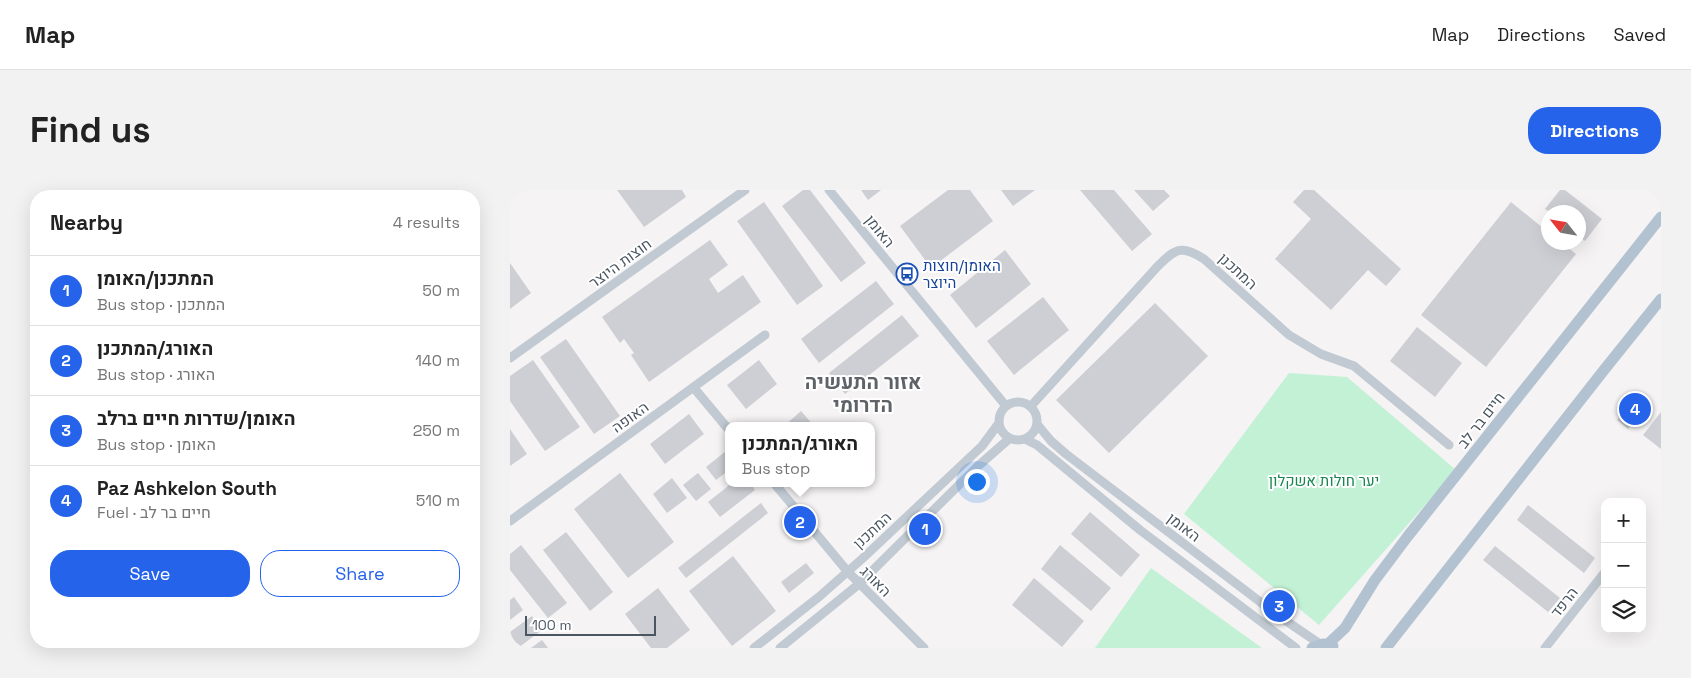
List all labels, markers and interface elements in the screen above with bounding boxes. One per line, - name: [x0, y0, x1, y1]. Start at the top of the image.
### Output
- text: Map: [25, 19, 75, 50]
- text: Map: [1432, 23, 1469, 46]
- text: Directions: [1497, 23, 1586, 46]
- text: Saved: [1614, 23, 1666, 46]
- button: Directions: [1528, 107, 1661, 154]
- text: Find us: [30, 108, 151, 152]
- north arrow: [1541, 205, 1586, 250]
- text: Nearby: [50, 209, 123, 236]
- street label: האומן: [861, 211, 899, 251]
- text: 4 results: [393, 212, 460, 233]
- street label: חוצות היוצר: [585, 234, 655, 292]
- street label: המתכנן: [1215, 249, 1261, 293]
- place label: האומן/חוצות היוצר: [923, 256, 1001, 292]
- bus stop icon: האומן/חוצות היוצר: [895, 262, 919, 286]
- text: המתכנן/האומן: [97, 266, 214, 291]
- text: 1: [62, 280, 70, 301]
- text: 50 m: [422, 280, 460, 301]
- text: Bus stop · המתכנן: [97, 294, 225, 315]
- text: האורג/המתכנן: [97, 336, 213, 361]
- text: 2: [61, 350, 71, 371]
- text: 140 m: [415, 350, 460, 371]
- text: Bus stop · האורג: [97, 364, 215, 385]
- district label: אזור התעשיה הדרומי: [805, 369, 921, 418]
- street label: חיים בר לב: [1453, 388, 1509, 452]
- pin: 4: [1619, 390, 1651, 428]
- street label: האופה: [608, 397, 652, 437]
- text: האומן/שדרות חיים ברלב: [97, 406, 296, 431]
- text: 3: [61, 420, 71, 441]
- text: 250 m: [413, 420, 460, 441]
- popup: [725, 422, 875, 487]
- text: האורג/המתכנן: [742, 431, 858, 456]
- text: Bus stop · האומן: [97, 434, 216, 455]
- text: Bus stop: [742, 458, 810, 479]
- your location: [964, 469, 990, 495]
- park label: יער חולות אשקלון: [1269, 471, 1379, 490]
- text: Paz Ashkelon South: [97, 476, 277, 501]
- text: 4: [61, 490, 71, 511]
- text: 510 m: [416, 490, 460, 511]
- map controls: [1601, 498, 1646, 633]
- button: +: [1601, 498, 1646, 543]
- text: Fuel · חיים בר לב: [97, 502, 211, 523]
- pin: 2: [784, 503, 816, 541]
- street label: המתכנן: [849, 508, 895, 552]
- street label: האומן: [1164, 508, 1204, 546]
- pin: 1: [909, 510, 941, 548]
- button: −: [1601, 543, 1646, 588]
- button: Save: [50, 550, 250, 597]
- button: Share: [260, 550, 460, 597]
- street label: האורג: [857, 562, 895, 600]
- street label: הרפד: [1546, 583, 1582, 621]
- pin: 3: [1263, 587, 1295, 625]
- button: layers: [1601, 588, 1646, 633]
- scale bar: [525, 613, 656, 636]
- text: 100 m: [532, 616, 571, 634]

